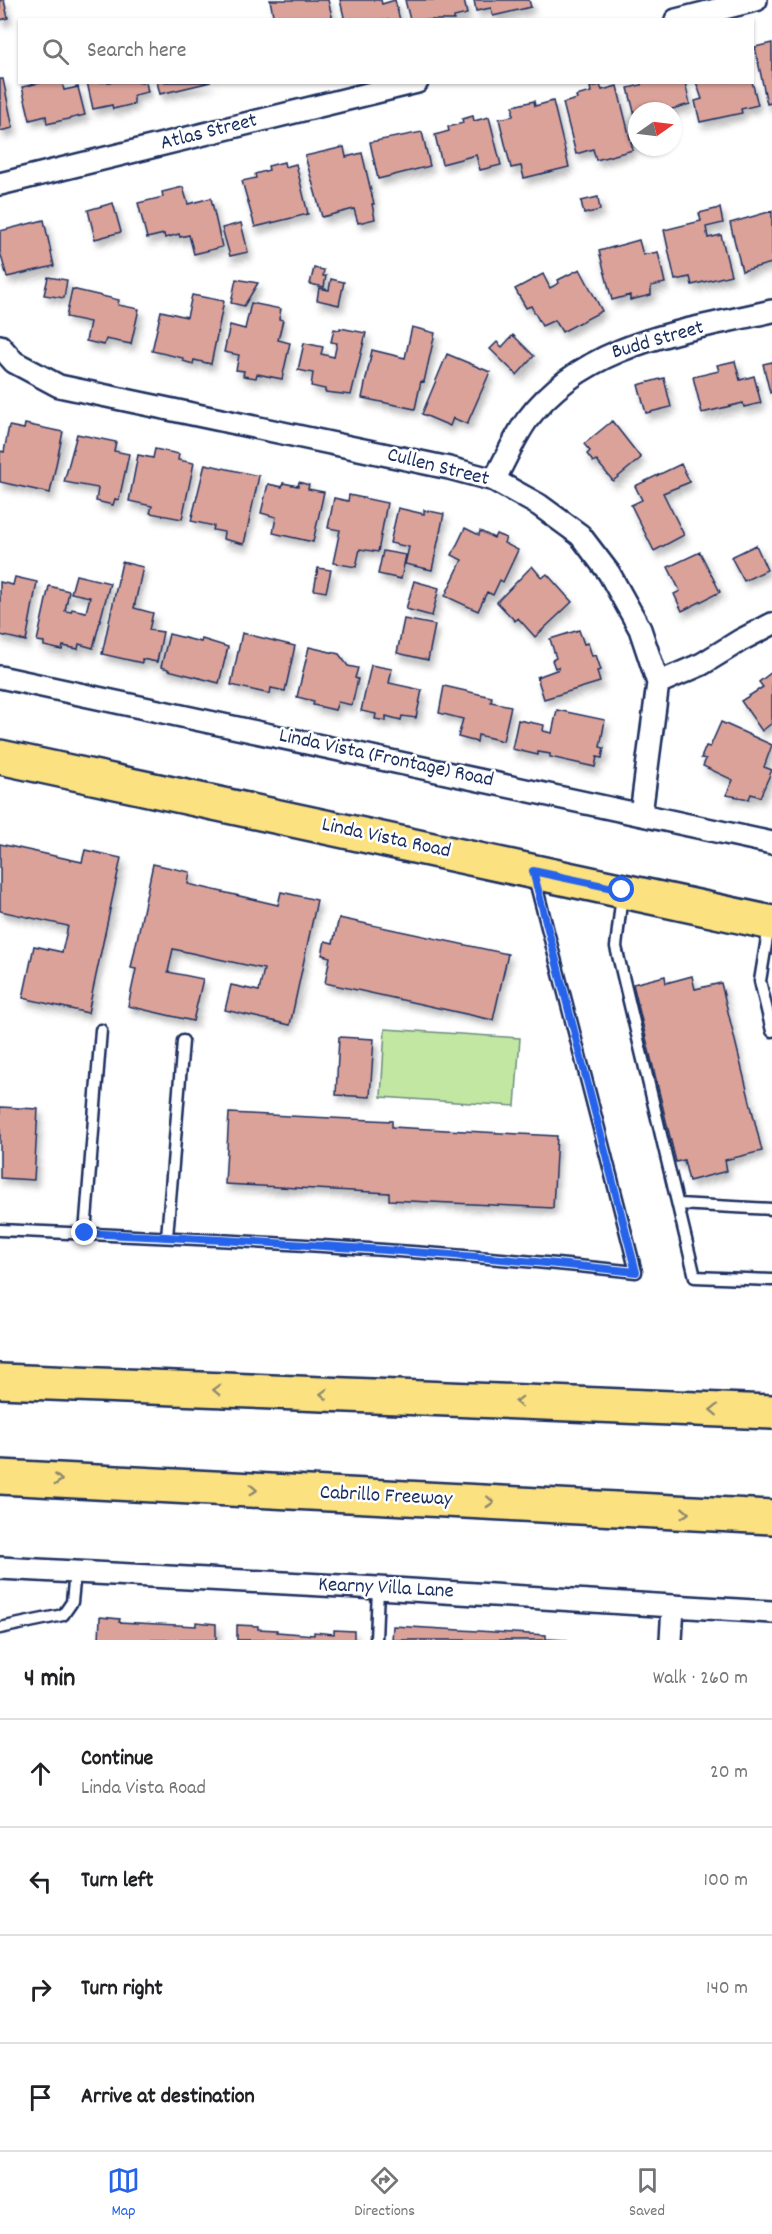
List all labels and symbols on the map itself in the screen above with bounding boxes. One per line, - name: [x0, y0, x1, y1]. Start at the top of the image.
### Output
- north arrow: [628, 102, 682, 156]
- street label: Atlas Street: [157, 106, 261, 159]
- street label: Budd Street: [608, 313, 708, 368]
- street label: Cullen Street: [384, 441, 492, 495]
- street label: Linda Vista (Frontage) Road: [276, 722, 496, 796]
- street label: Linda Vista Road: [319, 811, 453, 867]
- route start: [608, 876, 634, 902]
- route end: [71, 1219, 97, 1245]
- one-way arrow: [212, 1383, 221, 1396]
- one-way arrow: [319, 1388, 328, 1400]
- one-way arrow: [514, 1396, 523, 1408]
- one-way arrow: [709, 1403, 718, 1416]
- one-way arrow: [54, 1473, 63, 1486]
- street label: Cabrillo Freeway: [319, 1479, 453, 1515]
- one-way arrow: [249, 1484, 258, 1497]
- one-way arrow: [485, 1496, 494, 1509]
- one-way arrow: [680, 1506, 689, 1519]
- street label: Kearny Villa Lane: [318, 1570, 454, 1608]

